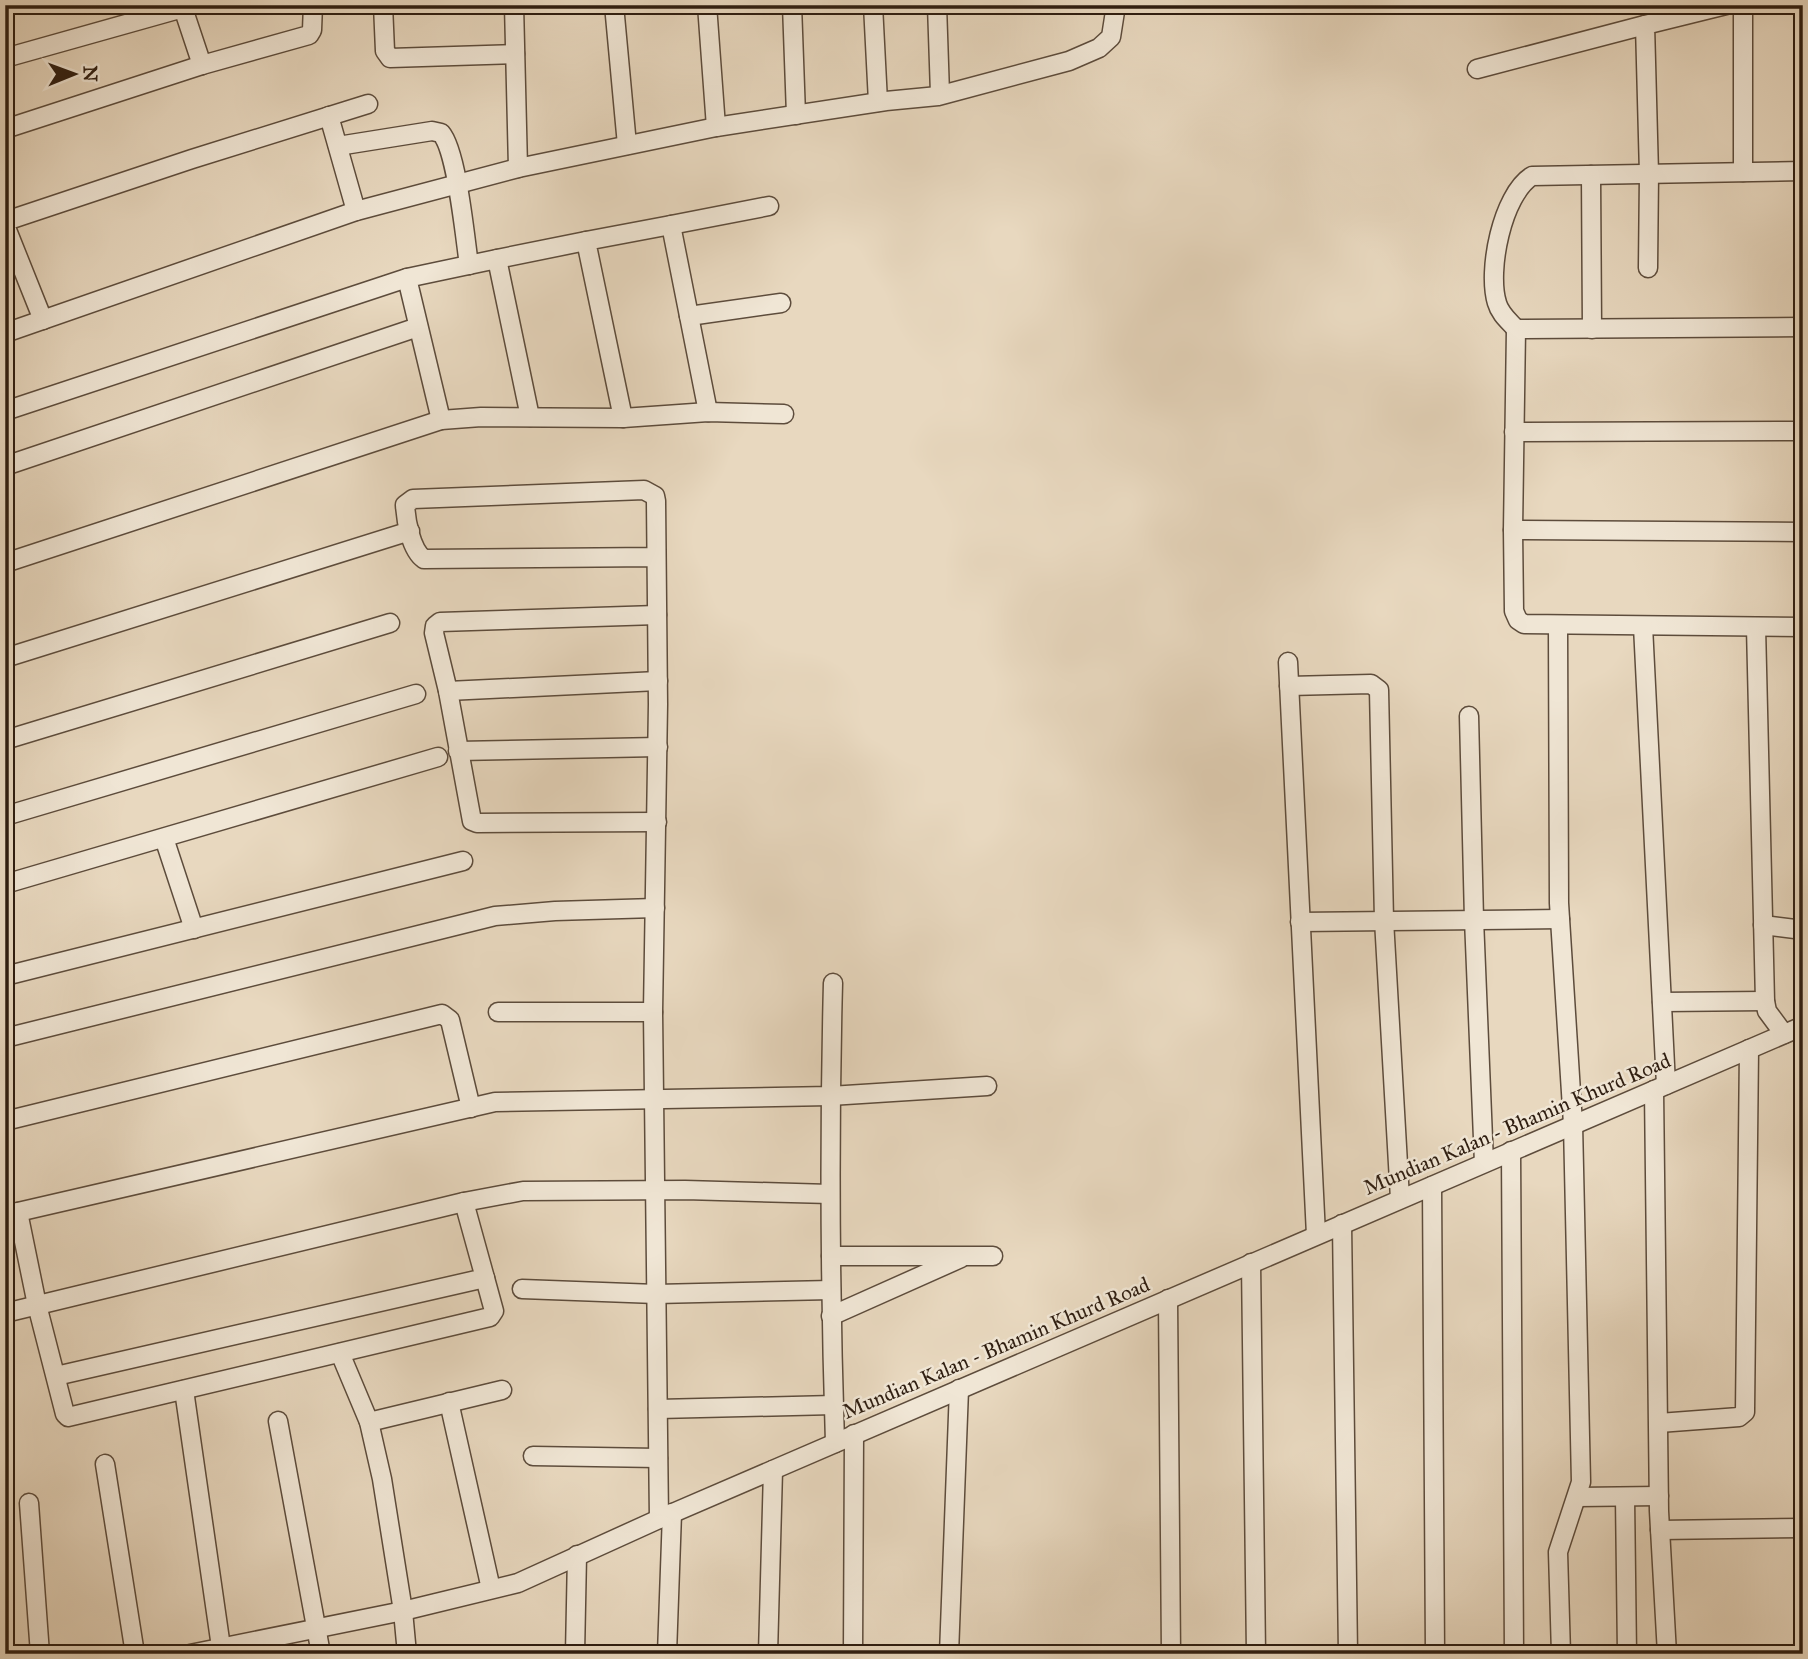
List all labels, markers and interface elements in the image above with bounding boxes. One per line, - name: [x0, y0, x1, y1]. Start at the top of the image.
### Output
- north arrow: [38, 38, 108, 108]
- text: N: [79, 65, 102, 82]
- street label: Mundian Kalan - Bhamin Khurd Road: [1359, 1047, 1675, 1201]
- street label: Mundian Kalan - Bhamin Khurd Road: [838, 1271, 1154, 1425]

